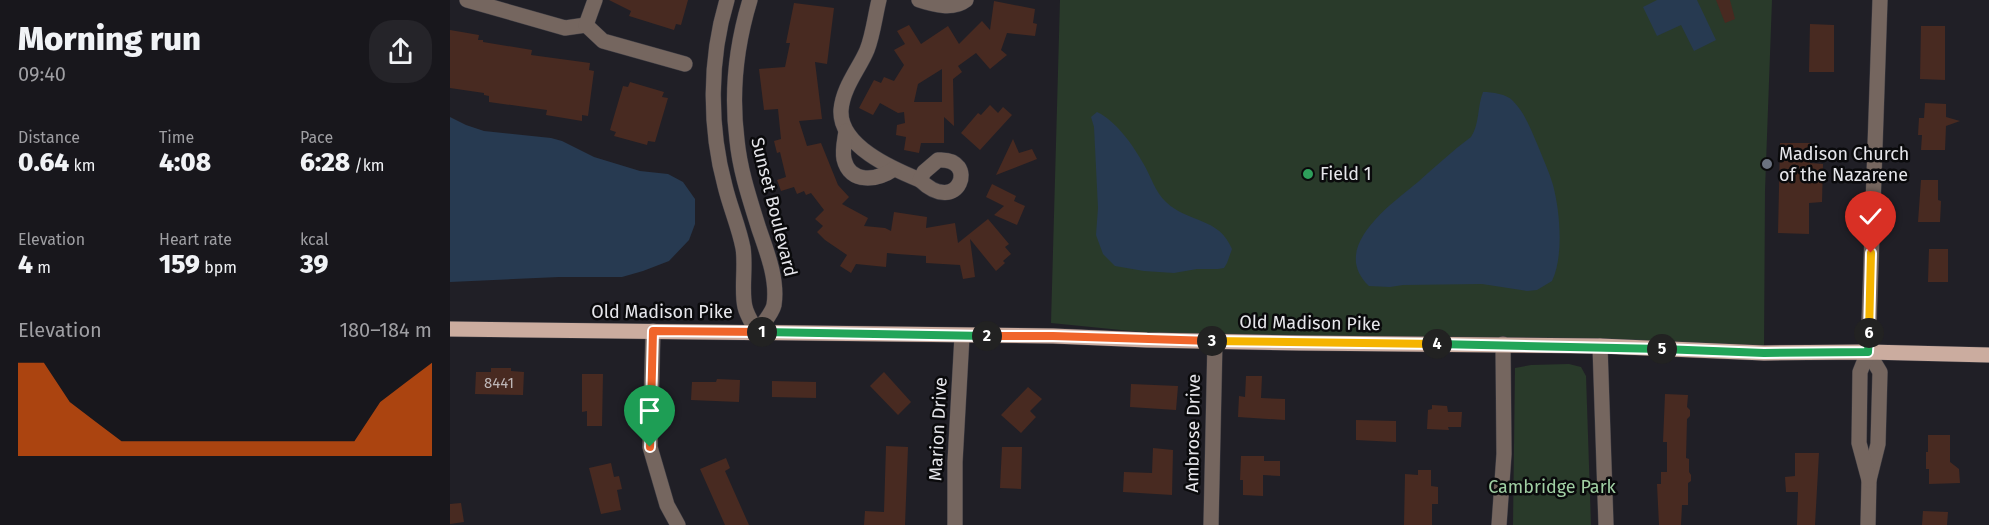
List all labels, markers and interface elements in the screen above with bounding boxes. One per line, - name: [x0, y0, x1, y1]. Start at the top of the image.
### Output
- text: Morning run: [18, 19, 201, 59]
- button: share: [369, 20, 432, 83]
- text: 09:40: [18, 62, 66, 86]
- text: Distance: [18, 128, 80, 147]
- text: Time: [159, 128, 194, 147]
- text: Pace: [300, 128, 333, 147]
- street label: Sunset Boulevard: [746, 135, 802, 279]
- place label: Madison Church of the Nazarene: [1779, 143, 1909, 186]
- text: 0.64: [18, 147, 69, 178]
- text: 4:08: [159, 147, 211, 178]
- text: 6:28: [300, 147, 350, 178]
- text: km: [69, 156, 95, 175]
- text: /km: [350, 156, 385, 175]
- marker: Madison Church of the Nazarene: [1760, 157, 1774, 171]
- place label: Field 1: [1320, 163, 1372, 185]
- marker: Field 1: [1301, 167, 1315, 181]
- pin: [1845, 191, 1896, 253]
- icon: check: [1854, 200, 1887, 233]
- text: Elevation: [18, 230, 85, 249]
- text: Heart rate: [159, 230, 232, 249]
- text: kcal: [300, 230, 329, 249]
- text: 4: [18, 249, 33, 280]
- text: 159: [159, 249, 200, 280]
- text: 39: [300, 249, 328, 280]
- text: m: [33, 258, 51, 277]
- text: bpm: [200, 258, 237, 277]
- street label: Old Madison Pike: [591, 301, 733, 323]
- street label: Old Madison Pike: [1239, 311, 1381, 335]
- pin: 1: [747, 317, 777, 347]
- text: Elevation: [18, 318, 102, 342]
- text: 180–184 m: [339, 318, 432, 342]
- pin: 6: [1854, 318, 1884, 348]
- pin: 2: [972, 321, 1002, 351]
- text: 1: [758, 322, 766, 341]
- text: 6: [1864, 323, 1874, 342]
- text: 2: [983, 326, 991, 345]
- pin: 3: [1197, 326, 1227, 356]
- pin: 4: [1422, 329, 1452, 359]
- text: 3: [1208, 331, 1216, 350]
- text: 4: [1432, 334, 1442, 353]
- pin: 5: [1647, 334, 1677, 364]
- text: 5: [1658, 339, 1666, 358]
- house number: 8441: [484, 374, 514, 392]
- street label: Ambrose Drive: [1181, 374, 1205, 492]
- street label: Marion Drive: [924, 377, 952, 481]
- pin: [624, 385, 675, 447]
- icon: arrive: [633, 394, 666, 427]
- park label: Cambridge Park: [1488, 476, 1617, 498]

